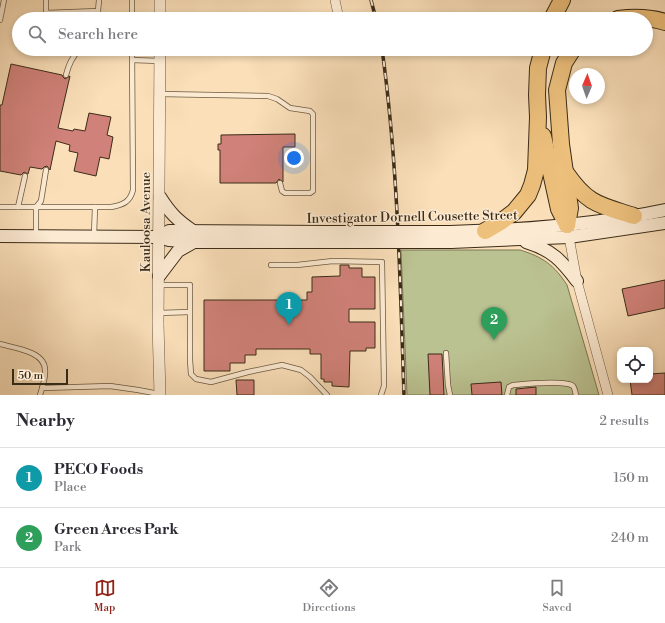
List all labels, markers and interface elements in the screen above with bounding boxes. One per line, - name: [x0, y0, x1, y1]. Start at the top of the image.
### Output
- search box: [12, 12, 653, 56]
- icon: search: [26, 23, 48, 45]
- text: Search here: [58, 25, 138, 44]
- north arrow: [569, 68, 605, 104]
- your location: [284, 148, 304, 168]
- street label: Kauloosa Avenue: [138, 171, 154, 272]
- street label: Investigator Dornell Cousette Street: [306, 207, 518, 227]
- pin: 1: [276, 292, 302, 325]
- pin: 2: [481, 307, 507, 340]
- map controls: [617, 347, 653, 383]
- button: locate: [617, 347, 653, 383]
- scale bar: [12, 367, 68, 386]
- text: 50 m: [18, 369, 43, 383]
- text: Nearby: [16, 410, 75, 432]
- text: 2 results: [600, 413, 649, 429]
- text: PECO Foods: [54, 460, 143, 479]
- text: 1: [26, 470, 32, 486]
- text: 150 m: [614, 470, 649, 486]
- text: Place: [54, 479, 86, 495]
- text: Green Arces Park: [54, 520, 178, 539]
- text: 2: [25, 530, 33, 546]
- text: 240 m: [611, 530, 649, 546]
- text: Park: [54, 539, 81, 555]
- tab: Map: [94, 577, 116, 615]
- tab: Directions: [303, 577, 356, 615]
- tab: Saved: [543, 577, 571, 615]

